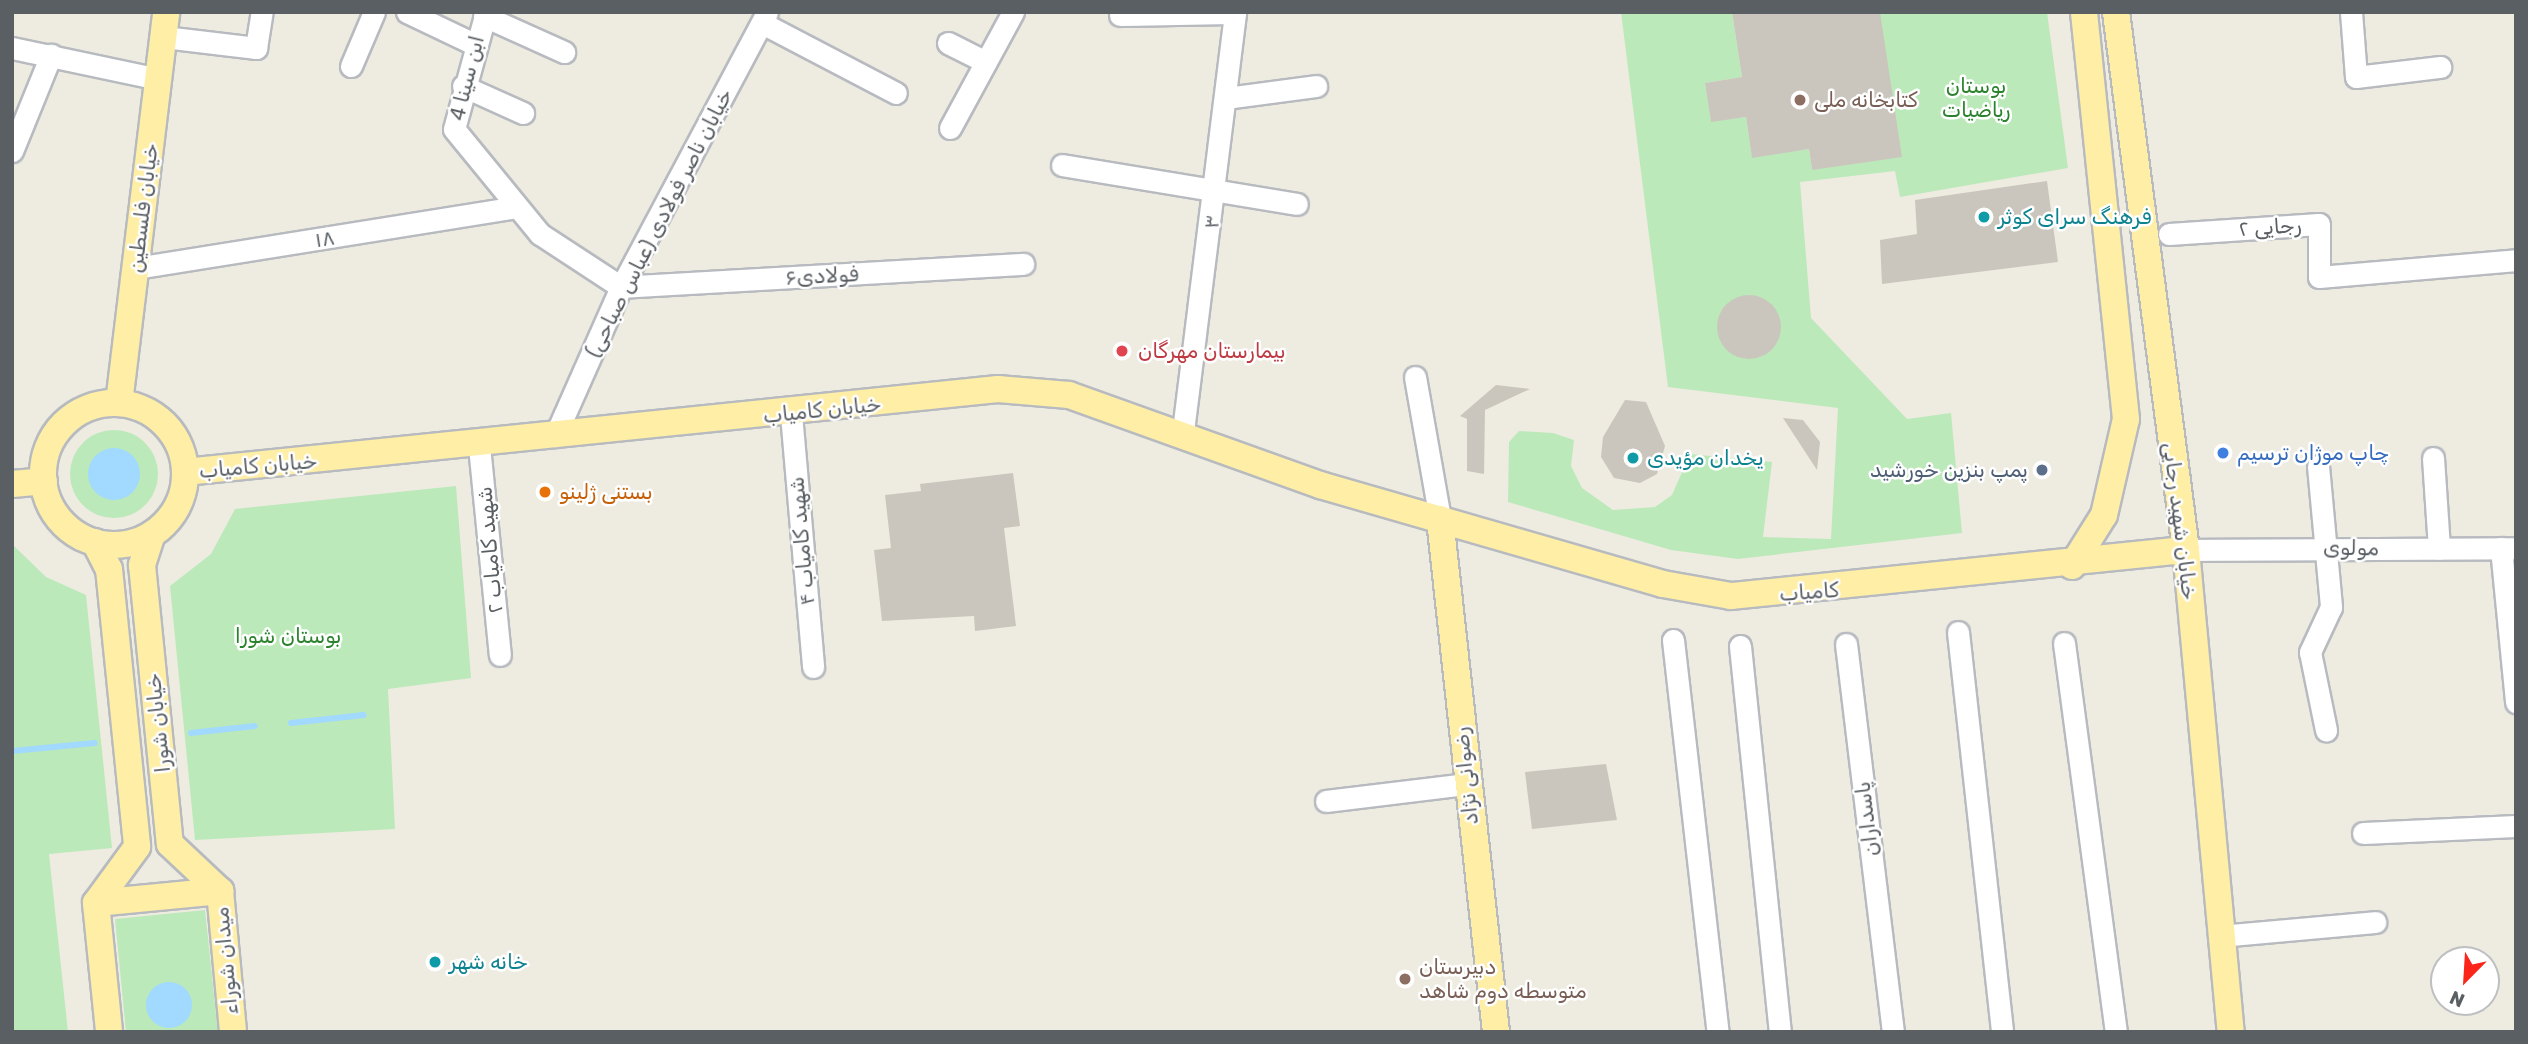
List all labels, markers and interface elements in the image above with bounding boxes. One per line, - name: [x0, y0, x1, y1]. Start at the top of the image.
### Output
- street label: ابن سینا 4: [444, 33, 490, 123]
- park label: بوستان ریاضیات: [1942, 73, 2010, 123]
- street label: خیابان ناصر فولادی (عباس صباحی): [580, 85, 738, 361]
- place label: کتابخانه ملی: [1814, 87, 1918, 113]
- marker: کتابخانه ملی: [1792, 92, 1808, 108]
- street label: خیابان فلسطین: [123, 142, 163, 274]
- place label: فرهنگ سرای کوثر: [1998, 204, 2151, 230]
- marker: فرهنگ سرای کوثر: [1976, 209, 1992, 225]
- street label: رجایی ۲: [2238, 212, 2302, 242]
- street label: ۳: [1199, 213, 1225, 231]
- street label: ۱۸: [313, 225, 337, 253]
- street label: فولادی۶: [785, 261, 859, 291]
- place label: بیمارستان مهرگان: [1138, 338, 1286, 364]
- marker: بیمارستان مهرگان: [1112, 341, 1132, 361]
- street label: خیابان کامیاب: [762, 391, 882, 429]
- place label: چاپ موژان ترسیم: [2237, 440, 2389, 466]
- street label: خیابان شهید رجایی: [2158, 441, 2202, 601]
- place label: یخدان مؤیدی: [1647, 445, 1764, 471]
- marker: چاپ موژان ترسیم: [2215, 445, 2231, 461]
- street label: خیابان کامیاب: [198, 448, 318, 484]
- marker: یخدان مؤیدی: [1625, 450, 1641, 466]
- place label: پمپ بنزین خورشید: [1870, 457, 2028, 483]
- marker: پمپ بنزین خورشید: [2034, 462, 2050, 478]
- street label: شهید کامیاب ۴: [784, 476, 820, 606]
- place label: بستنی ژلینو: [559, 479, 653, 505]
- marker: بستنی ژلینو: [537, 484, 553, 500]
- street label: شهید کامیاب ۲: [472, 486, 508, 614]
- street label: مولوی: [2323, 535, 2379, 561]
- street label: کامیاب: [1778, 577, 1840, 607]
- park label: بوستان شورا: [235, 623, 341, 649]
- street label: خیابان شورا: [140, 672, 176, 774]
- street label: رضوانی نژاد: [1448, 726, 1484, 826]
- street label: پاسداران: [1850, 780, 1884, 858]
- street label: میدان شوراء: [209, 906, 243, 1016]
- north arrow: [2430, 946, 2500, 1016]
- place label: خانه شهر: [449, 949, 528, 975]
- marker: خانه شهر: [427, 954, 443, 970]
- place label: دبیرستان متوسطه دوم شاهد: [1419, 954, 1587, 1004]
- marker: دبیرستان متوسطه دوم شاهد: [1397, 971, 1413, 987]
- text: N: [2446, 986, 2468, 1012]

